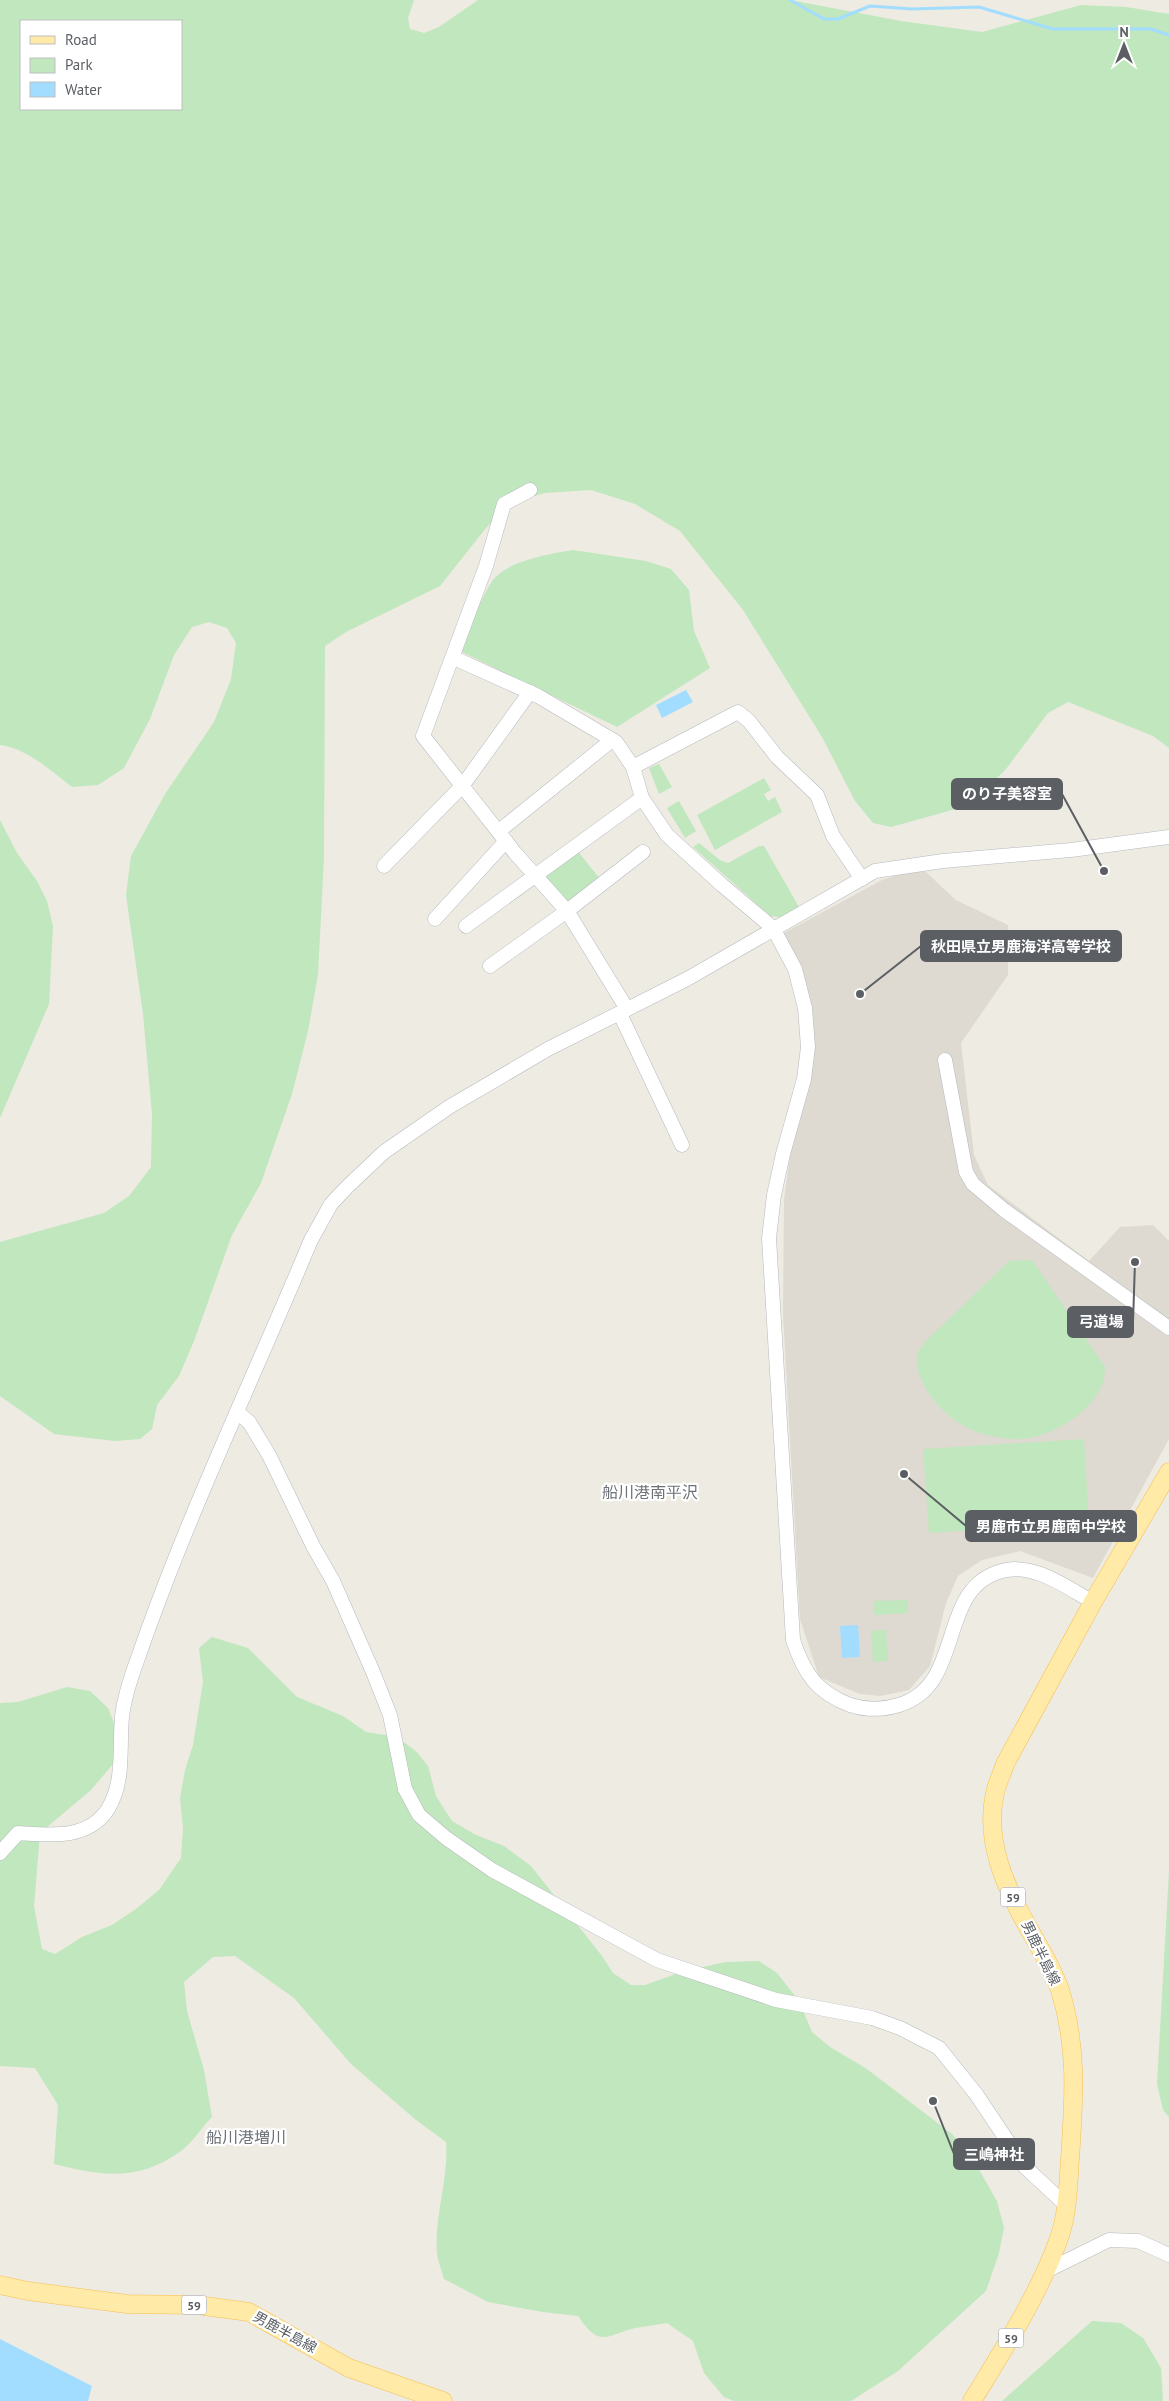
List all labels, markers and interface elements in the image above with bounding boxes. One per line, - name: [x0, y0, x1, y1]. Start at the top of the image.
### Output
- legend: [20, 20, 182, 110]
- north arrow: [1099, 20, 1149, 70]
- text: N: [1119, 23, 1129, 41]
- text: Road: [65, 30, 97, 49]
- text: Park: [65, 55, 93, 74]
- text: Water: [65, 80, 102, 99]
- callout: のり子美容室: [952, 779, 1062, 809]
- text: のり子美容室: [962, 784, 1052, 803]
- callout: 秋田県立男鹿海洋高等学校: [921, 931, 1121, 961]
- text: 秋田県立男鹿海洋高等学校: [931, 937, 1111, 956]
- callout: 弓道場: [1068, 1307, 1133, 1337]
- text: 弓道場: [1078, 1312, 1124, 1331]
- district label: 船川港南平沢: [602, 1482, 698, 1502]
- callout: 男鹿市立男鹿南中学校: [966, 1511, 1136, 1541]
- text: 男鹿市立男鹿南中学校: [976, 1517, 1126, 1536]
- road number: 59: [1000, 1888, 1026, 1906]
- street label: 男鹿半島線: [1018, 1918, 1064, 1988]
- district label: 船川港増川: [206, 2127, 286, 2147]
- callout: 三嶋神社: [954, 2139, 1034, 2169]
- text: 三嶋神社: [964, 2145, 1024, 2164]
- road number: 59: [182, 2296, 206, 2314]
- street label: 男鹿半島線: [250, 2307, 320, 2357]
- road number: 59: [998, 2328, 1024, 2348]

